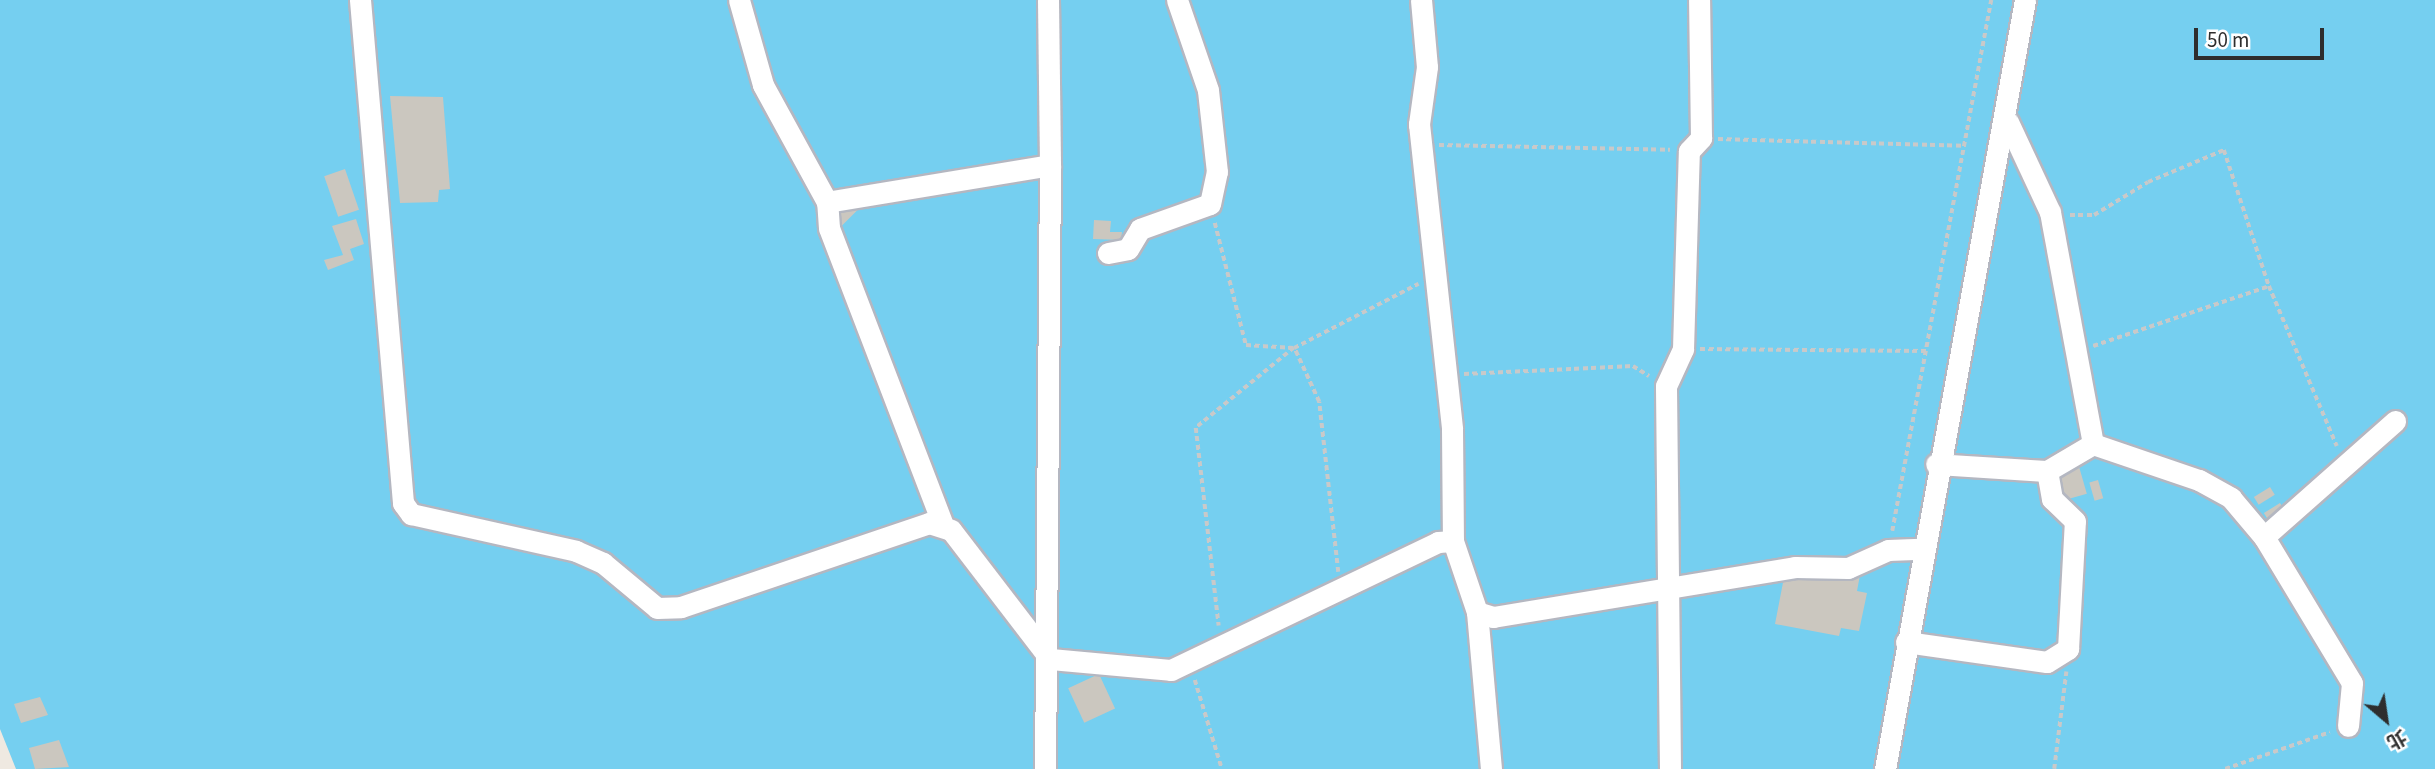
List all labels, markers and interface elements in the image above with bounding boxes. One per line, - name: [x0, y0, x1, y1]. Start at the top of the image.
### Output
- scale bar: [2197, 14, 2326, 58]
- text: 50 m: [2207, 25, 2249, 55]
- north arrow: [2351, 685, 2421, 755]
- text: 北: [2382, 722, 2411, 755]

